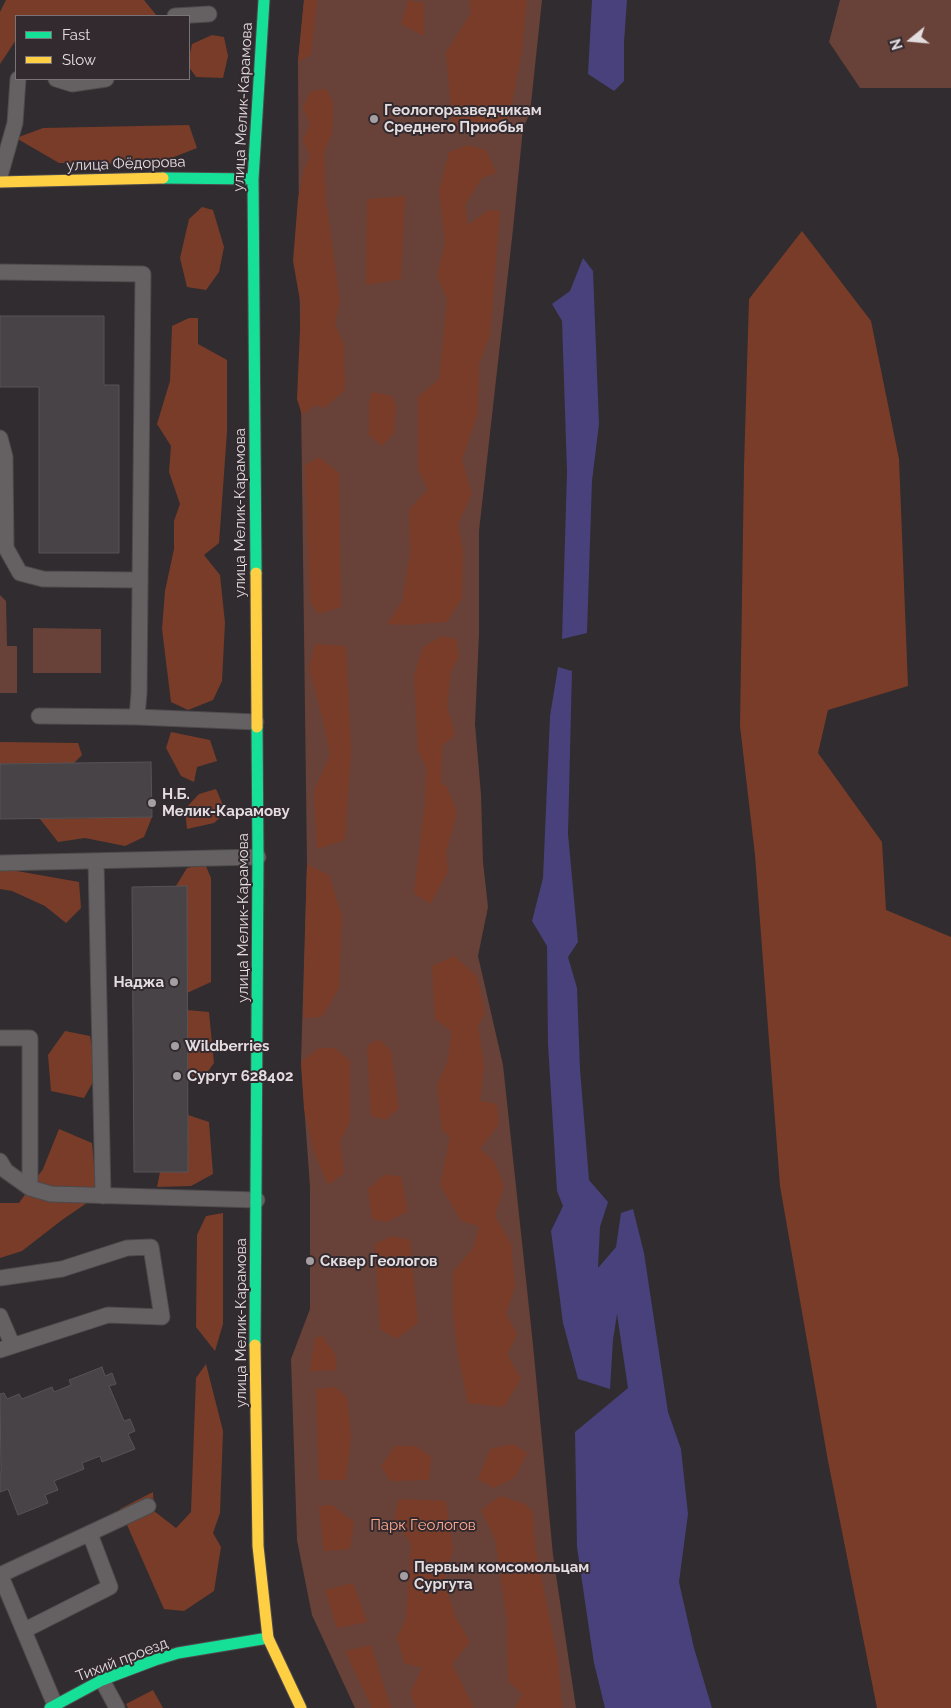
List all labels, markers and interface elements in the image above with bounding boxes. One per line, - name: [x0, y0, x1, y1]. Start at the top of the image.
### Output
- legend: [15, 15, 190, 80]
- north arrow: [886, 15, 936, 65]
- street label: улица Мелик-Карамова: [230, 22, 256, 192]
- text: Fast: [62, 26, 90, 44]
- text: N: [887, 37, 906, 52]
- text: Slow: [62, 51, 96, 69]
- place label: Геологоразведчикам Среднего Приобья: [384, 101, 542, 136]
- marker: Геологоразведчикам Среднего Приобья: [368, 113, 380, 125]
- street label: улица Фёдорова: [66, 153, 186, 175]
- street label: улица Мелик-Карамова: [231, 428, 249, 598]
- place label: Н.Б. Мелик-Карамову: [162, 785, 290, 820]
- marker: Н.Б. Мелик-Карамову: [146, 797, 158, 809]
- street label: улица Мелик-Карамова: [234, 833, 252, 1003]
- place label: Наджа: [113, 973, 164, 991]
- marker: Наджа: [168, 976, 180, 988]
- place label: Wildberries: [185, 1037, 269, 1055]
- marker: Wildberries: [169, 1040, 181, 1052]
- place label: Сургут 628402: [187, 1067, 294, 1085]
- marker: Сургут 628402: [171, 1070, 183, 1082]
- street label: улица Мелик-Карамова: [232, 1238, 250, 1408]
- place label: Сквер Геологов: [320, 1252, 438, 1270]
- marker: Сквер Геологов: [304, 1255, 316, 1267]
- park label: Парк Геологов: [370, 1516, 476, 1534]
- place label: Первым комсомольцам Сургута: [414, 1558, 589, 1593]
- marker: Первым комсомольцам Сургута: [398, 1570, 410, 1582]
- street label: Тихий проезд: [73, 1634, 171, 1686]

